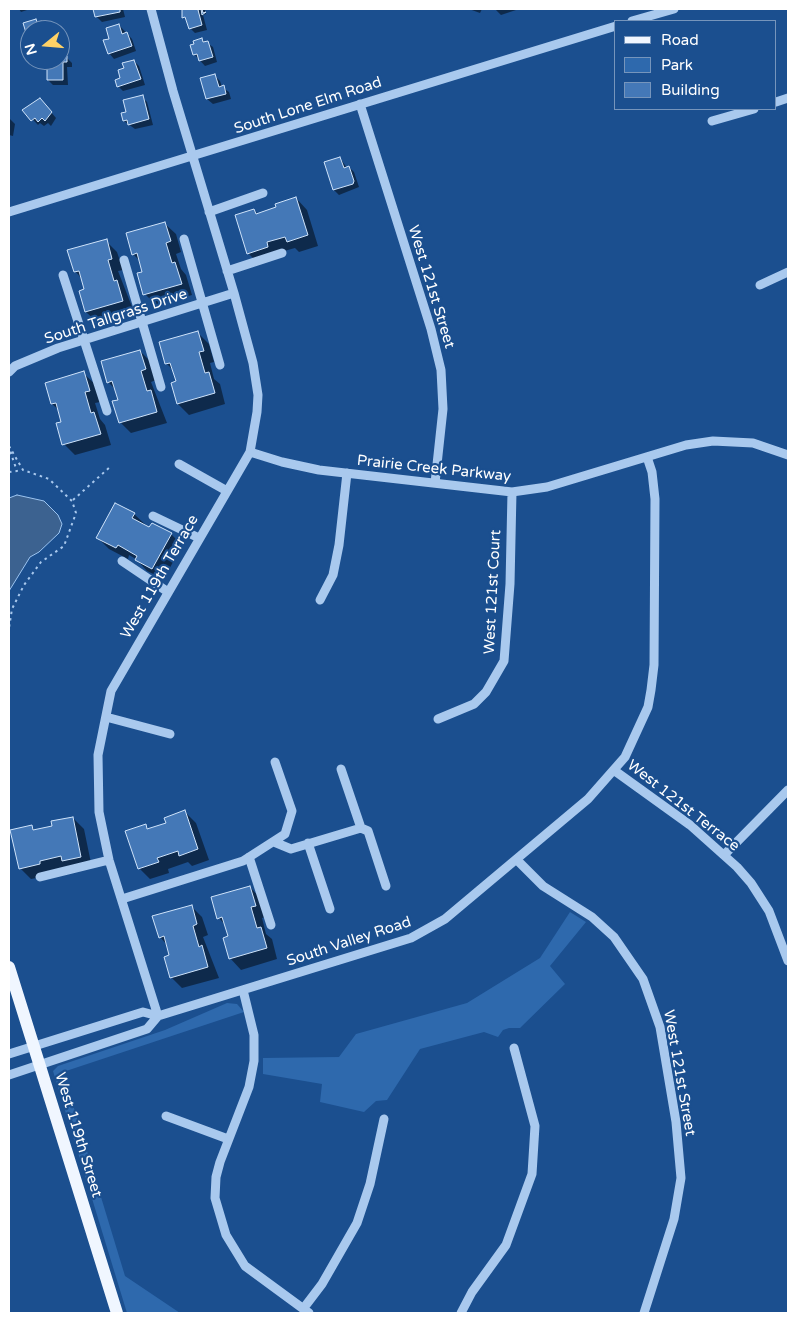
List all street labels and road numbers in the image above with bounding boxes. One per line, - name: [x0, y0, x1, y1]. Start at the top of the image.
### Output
- street label: South Lone Elm Road: [232, 74, 384, 138]
- street label: West 121st Street: [404, 223, 458, 351]
- street label: South Tallgrass Drive: [42, 285, 190, 349]
- street label: Prairie Creek Parkway: [356, 452, 512, 486]
- street label: West 119th Terrace: [117, 512, 203, 642]
- street label: West 121st Court: [481, 529, 505, 655]
- street label: West 121st Terrace: [623, 756, 743, 856]
- street label: South Valley Road: [284, 913, 414, 971]
- street label: West 121st Street: [659, 1009, 699, 1137]
- street label: West 119th Street: [50, 1070, 106, 1200]

